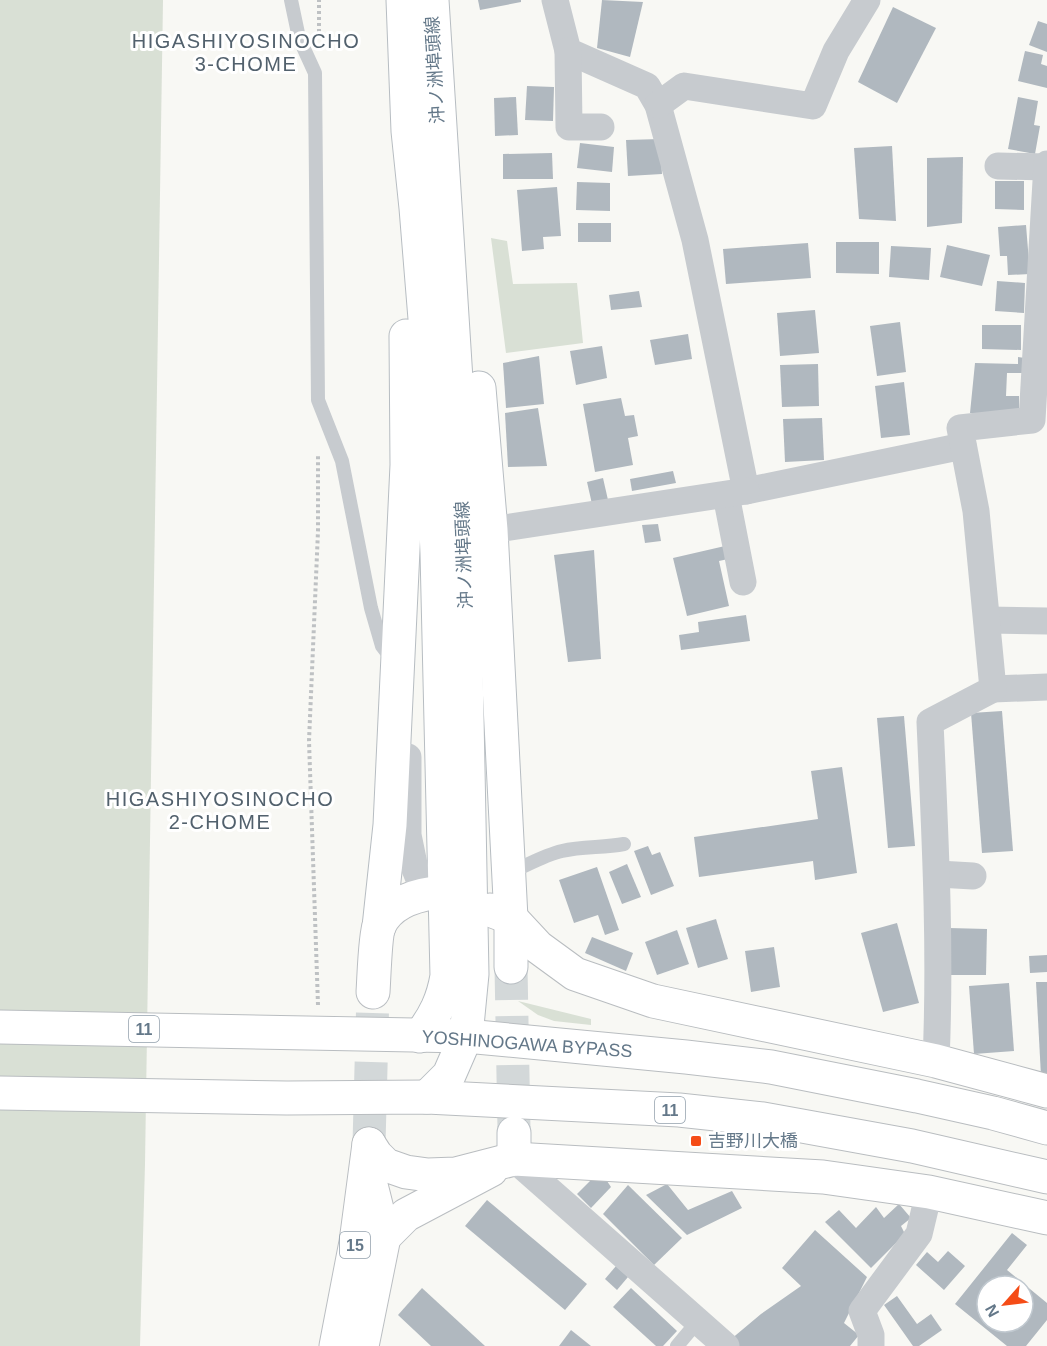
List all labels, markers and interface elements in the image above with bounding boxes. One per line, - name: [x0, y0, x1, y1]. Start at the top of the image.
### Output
- street label: 沖ノ洲埠頭線: [422, 16, 448, 124]
- district label: HIGASHIYOSINOCHO 3-CHOME: [132, 30, 360, 75]
- street label: 沖ノ洲埠頭線: [452, 501, 476, 609]
- district label: HIGASHIYOSINOCHO 2-CHOME: [106, 788, 334, 833]
- road number: 11: [129, 1016, 159, 1042]
- street label: YOSHINOGAWA BYPASS: [421, 1027, 633, 1061]
- road number: 11: [655, 1097, 685, 1123]
- place label: 吉野川大橋: [708, 1131, 798, 1151]
- marker: 吉野川大橋: [689, 1134, 703, 1148]
- road number: 15: [340, 1232, 370, 1258]
- north arrow: [975, 1274, 1035, 1334]
- text: N: [982, 1302, 1002, 1320]

